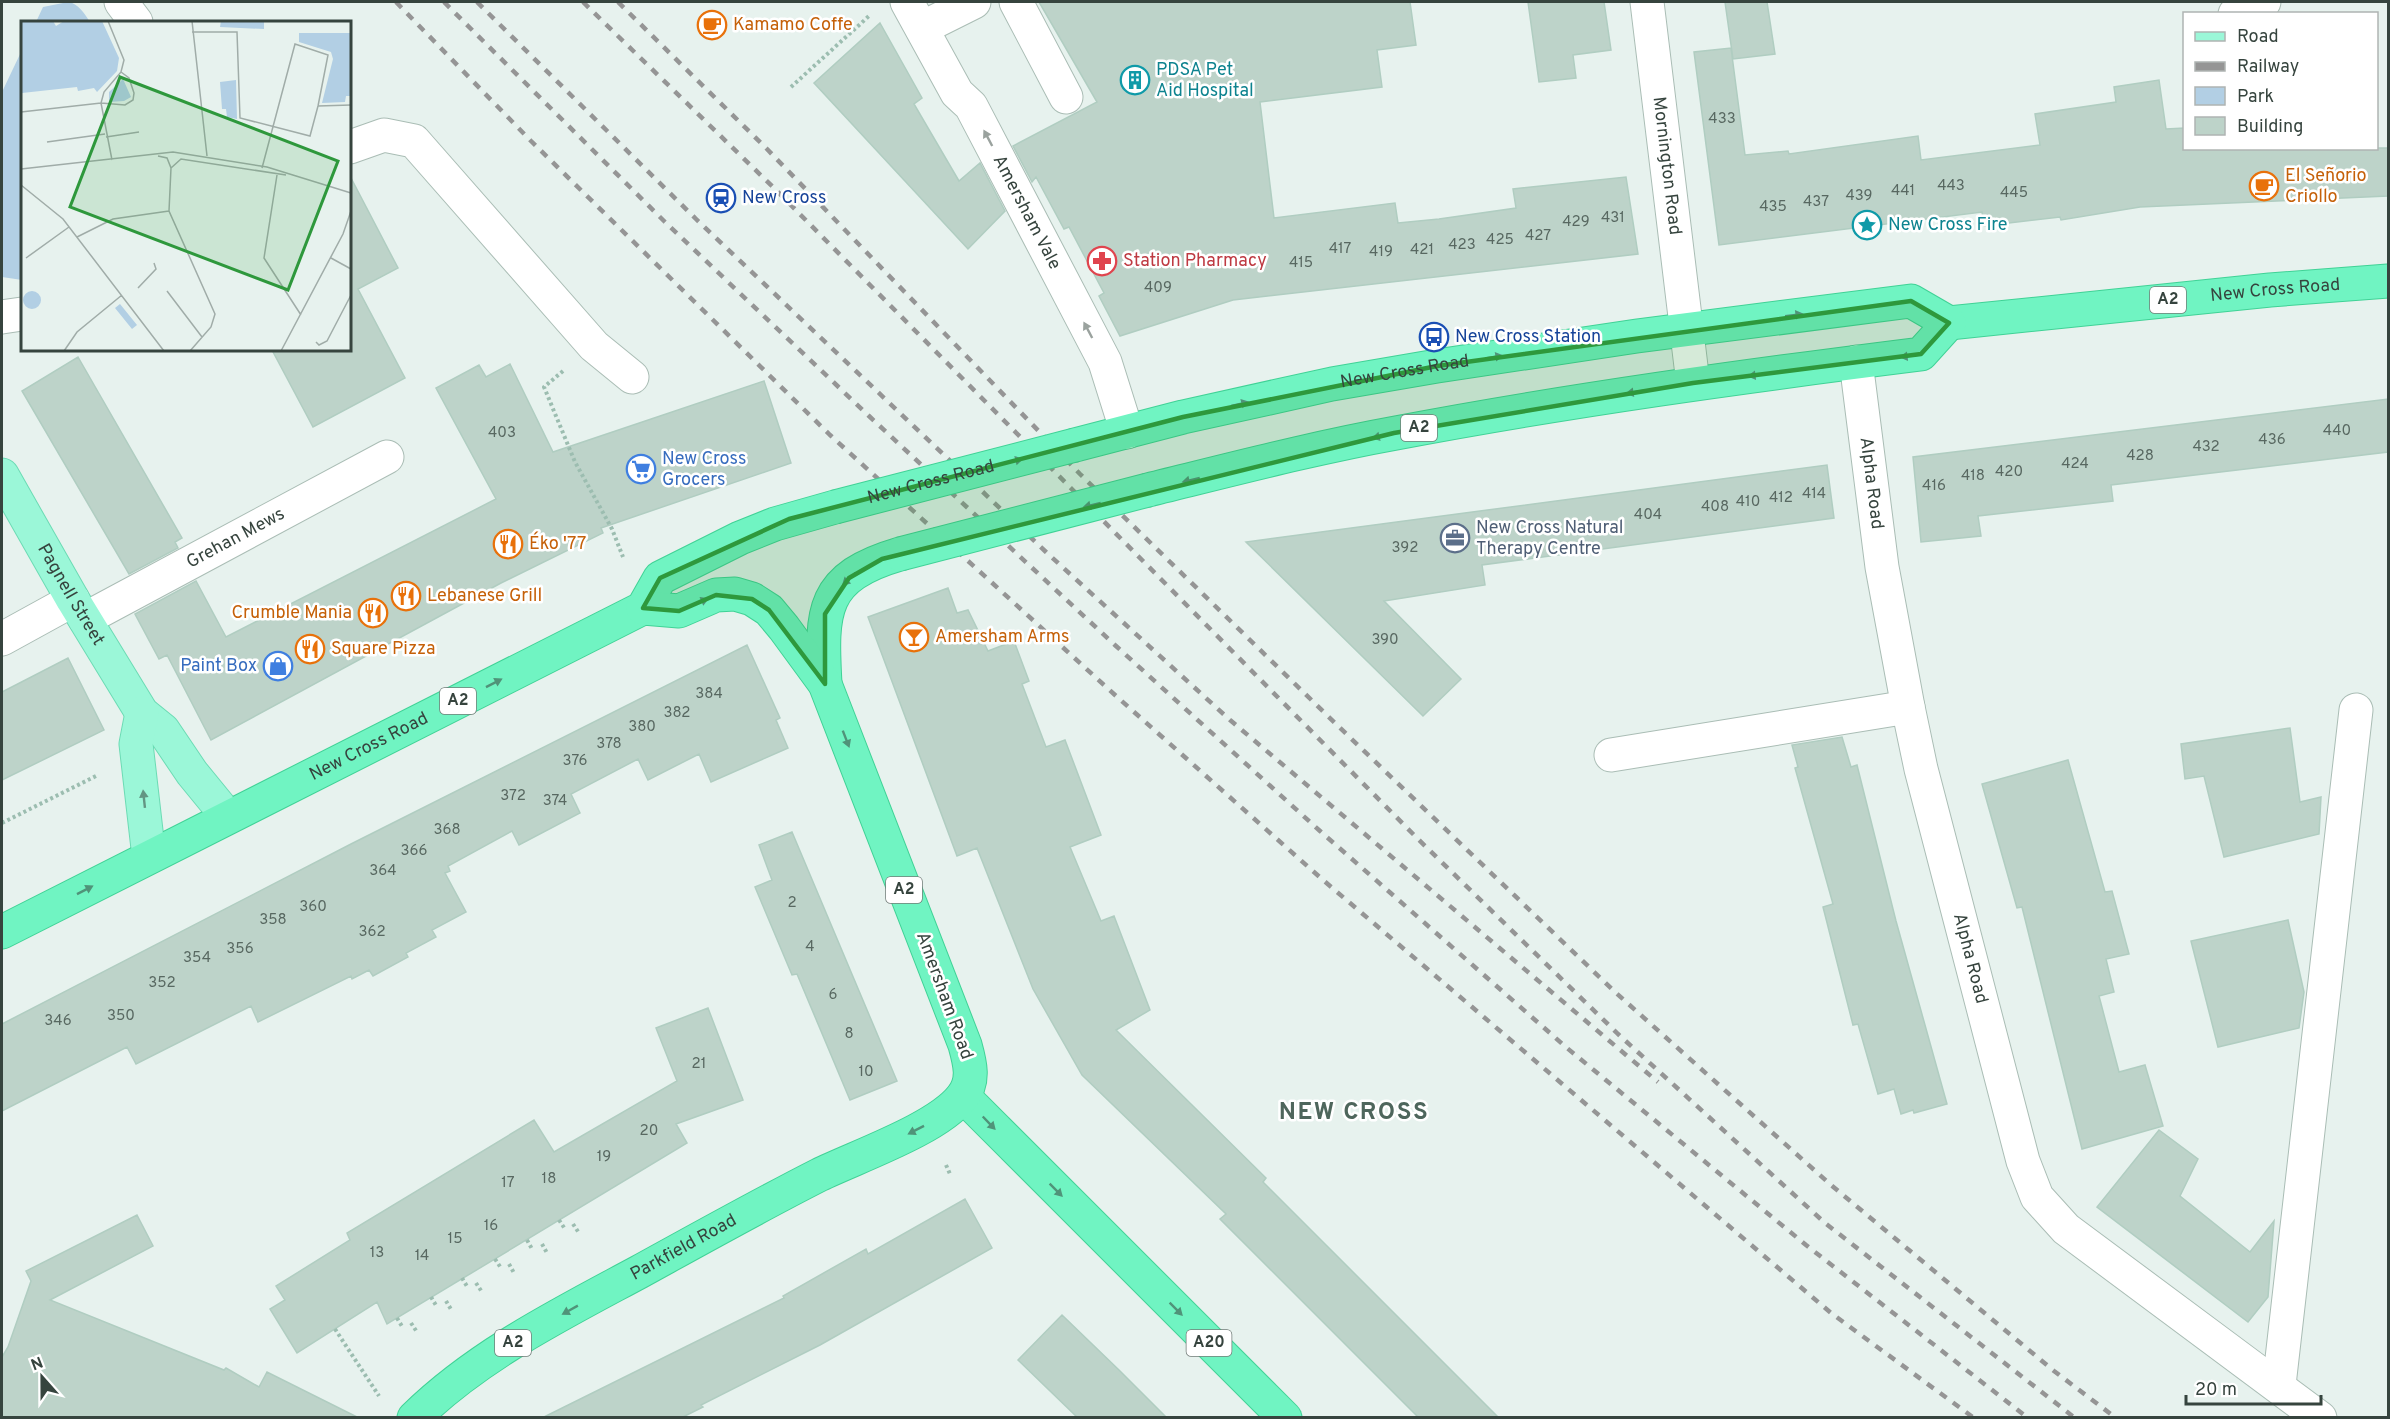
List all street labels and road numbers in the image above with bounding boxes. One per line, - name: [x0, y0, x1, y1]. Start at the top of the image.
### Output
- street label: Mornington Road: [1647, 95, 1687, 236]
- street label: Amersham Vale: [987, 151, 1066, 274]
- street label: New Cross Road: [2209, 273, 2341, 308]
- road number: A2: [2150, 287, 2186, 313]
- street label: New Cross Road: [1339, 350, 1471, 394]
- road number: A2: [1401, 415, 1437, 441]
- street label: Alpha Road: [1854, 436, 1889, 530]
- street label: New Cross Road: [865, 455, 997, 510]
- street label: Grehan Mews: [183, 502, 289, 574]
- street label: Pagnell Street: [32, 540, 110, 650]
- road number: A2: [440, 688, 476, 714]
- street label: New Cross Road: [305, 707, 432, 786]
- road number: A2: [886, 877, 922, 903]
- street label: Alpha Road: [1947, 911, 1993, 1006]
- street label: Amersham Road: [910, 929, 978, 1063]
- street label: Parkfield Road: [626, 1209, 741, 1286]
- road number: A2: [495, 1330, 531, 1356]
- road number: A20: [1186, 1330, 1232, 1356]

